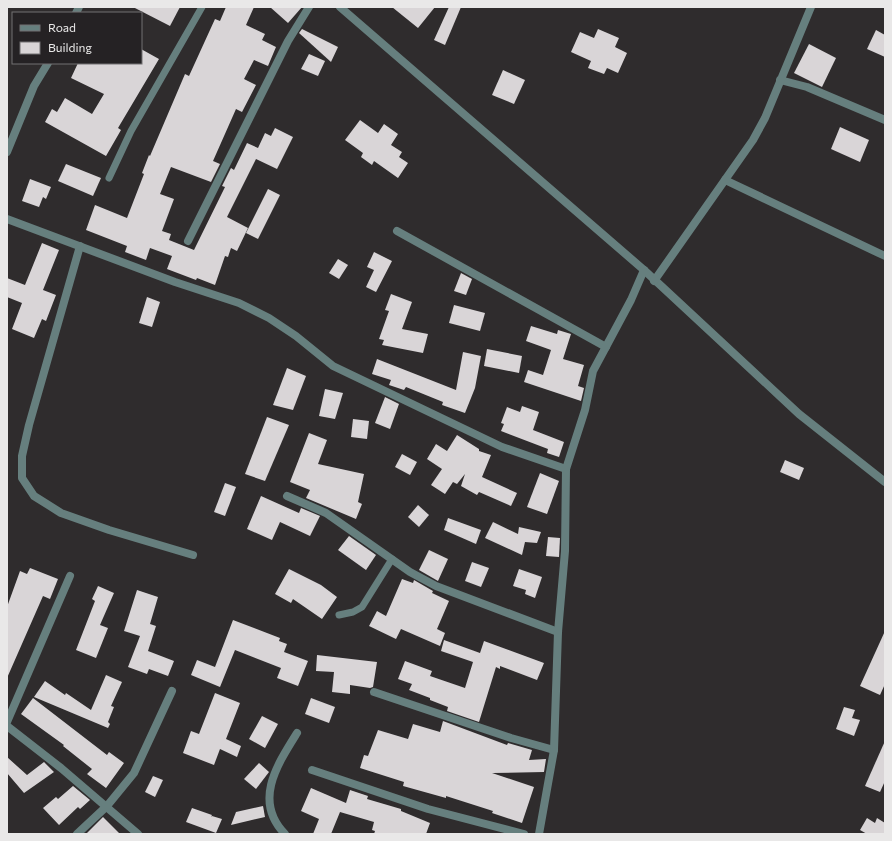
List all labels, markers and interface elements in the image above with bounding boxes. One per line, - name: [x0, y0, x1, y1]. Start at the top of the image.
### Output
- legend: [12, 12, 142, 64]
- text: Road: [48, 20, 76, 34]
- text: Building: [48, 40, 92, 54]

